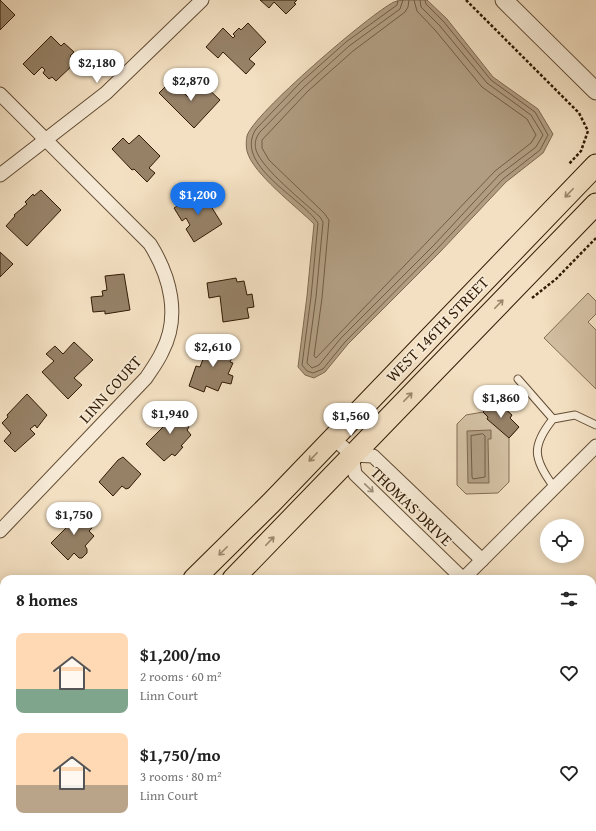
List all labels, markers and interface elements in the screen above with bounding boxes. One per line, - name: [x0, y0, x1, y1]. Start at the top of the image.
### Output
- pin: $2,180: [64, 50, 130, 84]
- text: $2,180: [78, 53, 116, 72]
- pin: $2,870: [158, 68, 224, 102]
- text: $2,870: [172, 71, 210, 90]
- pin: $1,200: [165, 182, 231, 216]
- text: $1,200: [179, 185, 217, 204]
- one-way arrow: [564, 188, 574, 198]
- street label: WEST 146TH STREET: [380, 271, 494, 387]
- one-way arrow: [494, 299, 504, 309]
- pin: $2,610: [180, 334, 246, 368]
- text: $2,610: [194, 337, 232, 356]
- street label: LINN COURT: [73, 350, 147, 428]
- pin: $1,860: [468, 385, 534, 419]
- text: $1,860: [482, 388, 520, 407]
- one-way arrow: [403, 392, 413, 402]
- pin: $1,940: [137, 401, 203, 435]
- pin: $1,560: [318, 403, 384, 437]
- text: $1,940: [151, 404, 189, 423]
- text: $1,560: [332, 406, 370, 425]
- one-way arrow: [309, 452, 318, 463]
- street label: THOMAS DRIVE: [366, 461, 458, 551]
- one-way arrow: [364, 483, 374, 493]
- pin: $1,750: [41, 502, 107, 536]
- text: $1,750: [55, 505, 93, 524]
- map controls: [540, 519, 584, 563]
- button: locate: [540, 519, 584, 563]
- one-way arrow: [265, 536, 274, 546]
- one-way arrow: [218, 546, 228, 555]
- text: 8 homes: [16, 587, 78, 612]
- icon: filters: [558, 588, 580, 610]
- text: $1,200/mo: [140, 642, 221, 667]
- icon: home: [48, 649, 96, 697]
- icon: heart: [558, 662, 580, 684]
- text: 2 rooms · 60 m²: [140, 667, 222, 686]
- text: Linn Court: [140, 686, 198, 705]
- text: $1,750/mo: [140, 742, 221, 767]
- icon: home: [48, 749, 96, 797]
- icon: heart: [558, 762, 580, 784]
- text: 3 rooms · 80 m²: [140, 767, 222, 786]
- text: Linn Court: [140, 786, 198, 805]

